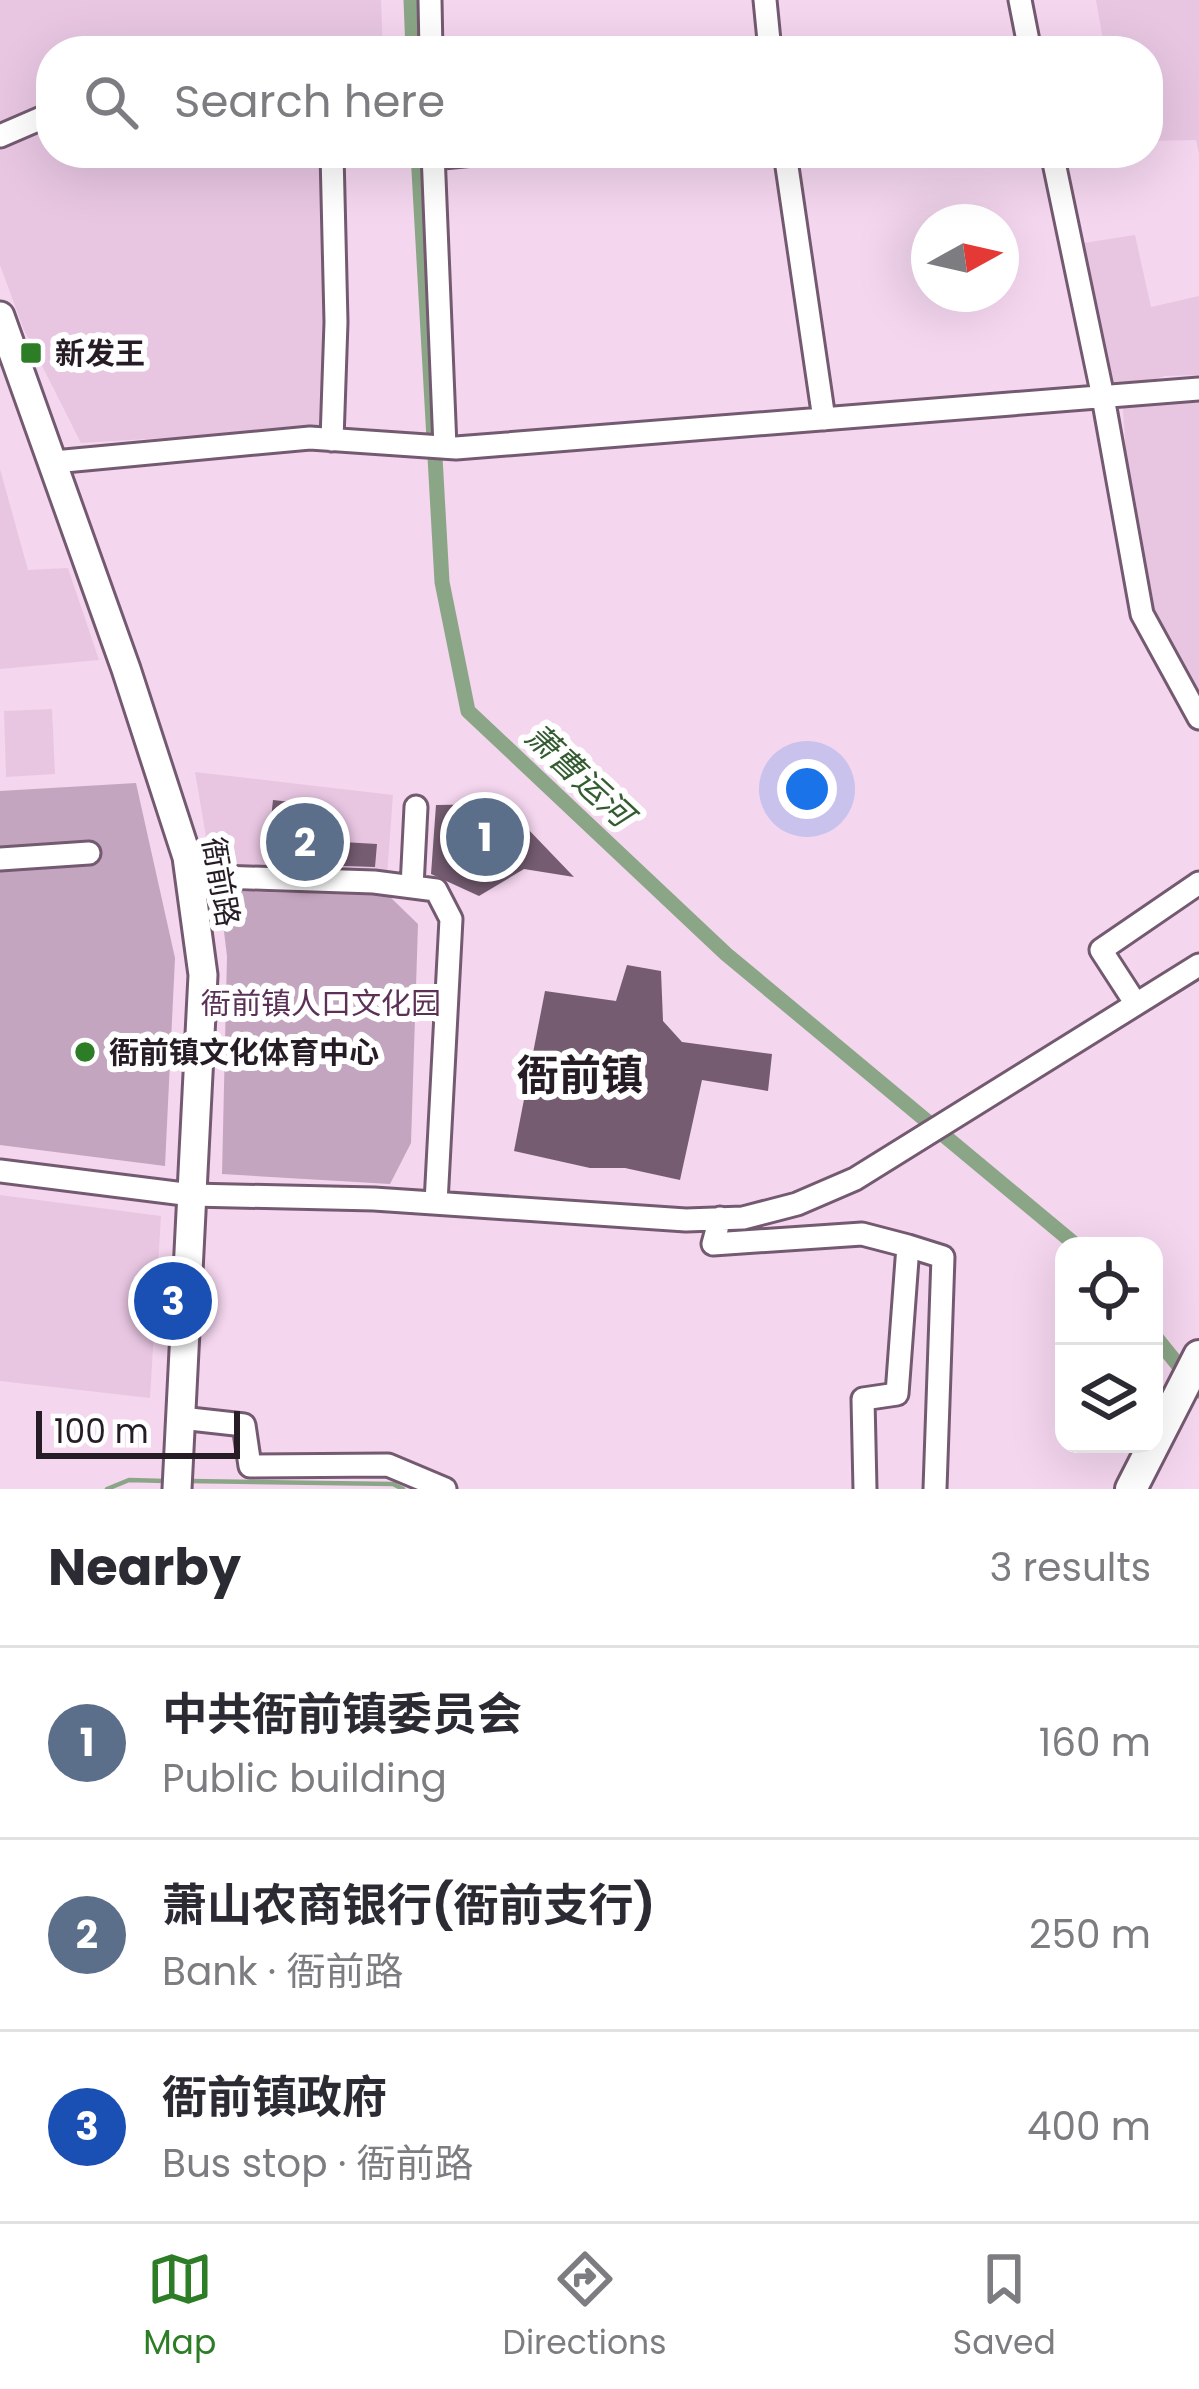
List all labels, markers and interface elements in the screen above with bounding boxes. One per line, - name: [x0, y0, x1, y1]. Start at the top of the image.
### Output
- search box: [36, 36, 1163, 168]
- icon: search: [78, 69, 144, 135]
- text: Search here: [174, 70, 445, 133]
- north arrow: [911, 204, 1019, 312]
- place label: 新发王: [55, 332, 145, 375]
- marker: 新发王: [18, 340, 44, 366]
- water label: 萧曹运河: [515, 713, 648, 841]
- your location: [777, 759, 837, 819]
- pin: 1: [446, 792, 524, 882]
- pin: 2: [266, 797, 344, 887]
- street label: 衙前路: [192, 834, 250, 930]
- park label: 衙前镇人口文化园: [201, 982, 441, 1025]
- place label: 衙前镇文化体育中心: [109, 1031, 379, 1074]
- marker: 衙前镇文化体育中心: [72, 1039, 98, 1065]
- district label: 衙前镇: [517, 1046, 643, 1105]
- map controls: [1055, 1237, 1163, 1453]
- button: locate: [1055, 1237, 1163, 1345]
- pin: 3: [134, 1256, 212, 1346]
- button: layers: [1055, 1345, 1163, 1453]
- scale bar: [36, 1405, 240, 1458]
- text: 100 m: [54, 1408, 149, 1455]
- text: Nearby: [48, 1531, 241, 1603]
- text: 3 results: [989, 1540, 1151, 1595]
- text: 中共衙前镇委员会: [162, 1683, 522, 1746]
- text: 1: [80, 1715, 94, 1770]
- text: 160 m: [1039, 1715, 1151, 1770]
- text: Public building: [162, 1751, 447, 1806]
- text: 萧山农商银行(衙前支行): [162, 1874, 655, 1937]
- text: 2: [76, 1907, 98, 1962]
- text: 250 m: [1029, 1907, 1151, 1962]
- text: Bank · 衙前路: [162, 1944, 403, 1999]
- text: 衙前镇政府: [162, 2066, 387, 2129]
- text: 3: [75, 2099, 99, 2154]
- text: 400 m: [1027, 2099, 1151, 2154]
- text: Bus stop · 衙前路: [162, 2136, 474, 2191]
- tab: Map: [143, 2246, 216, 2368]
- tab: Directions: [503, 2246, 666, 2368]
- tab: Saved: [953, 2246, 1056, 2368]

